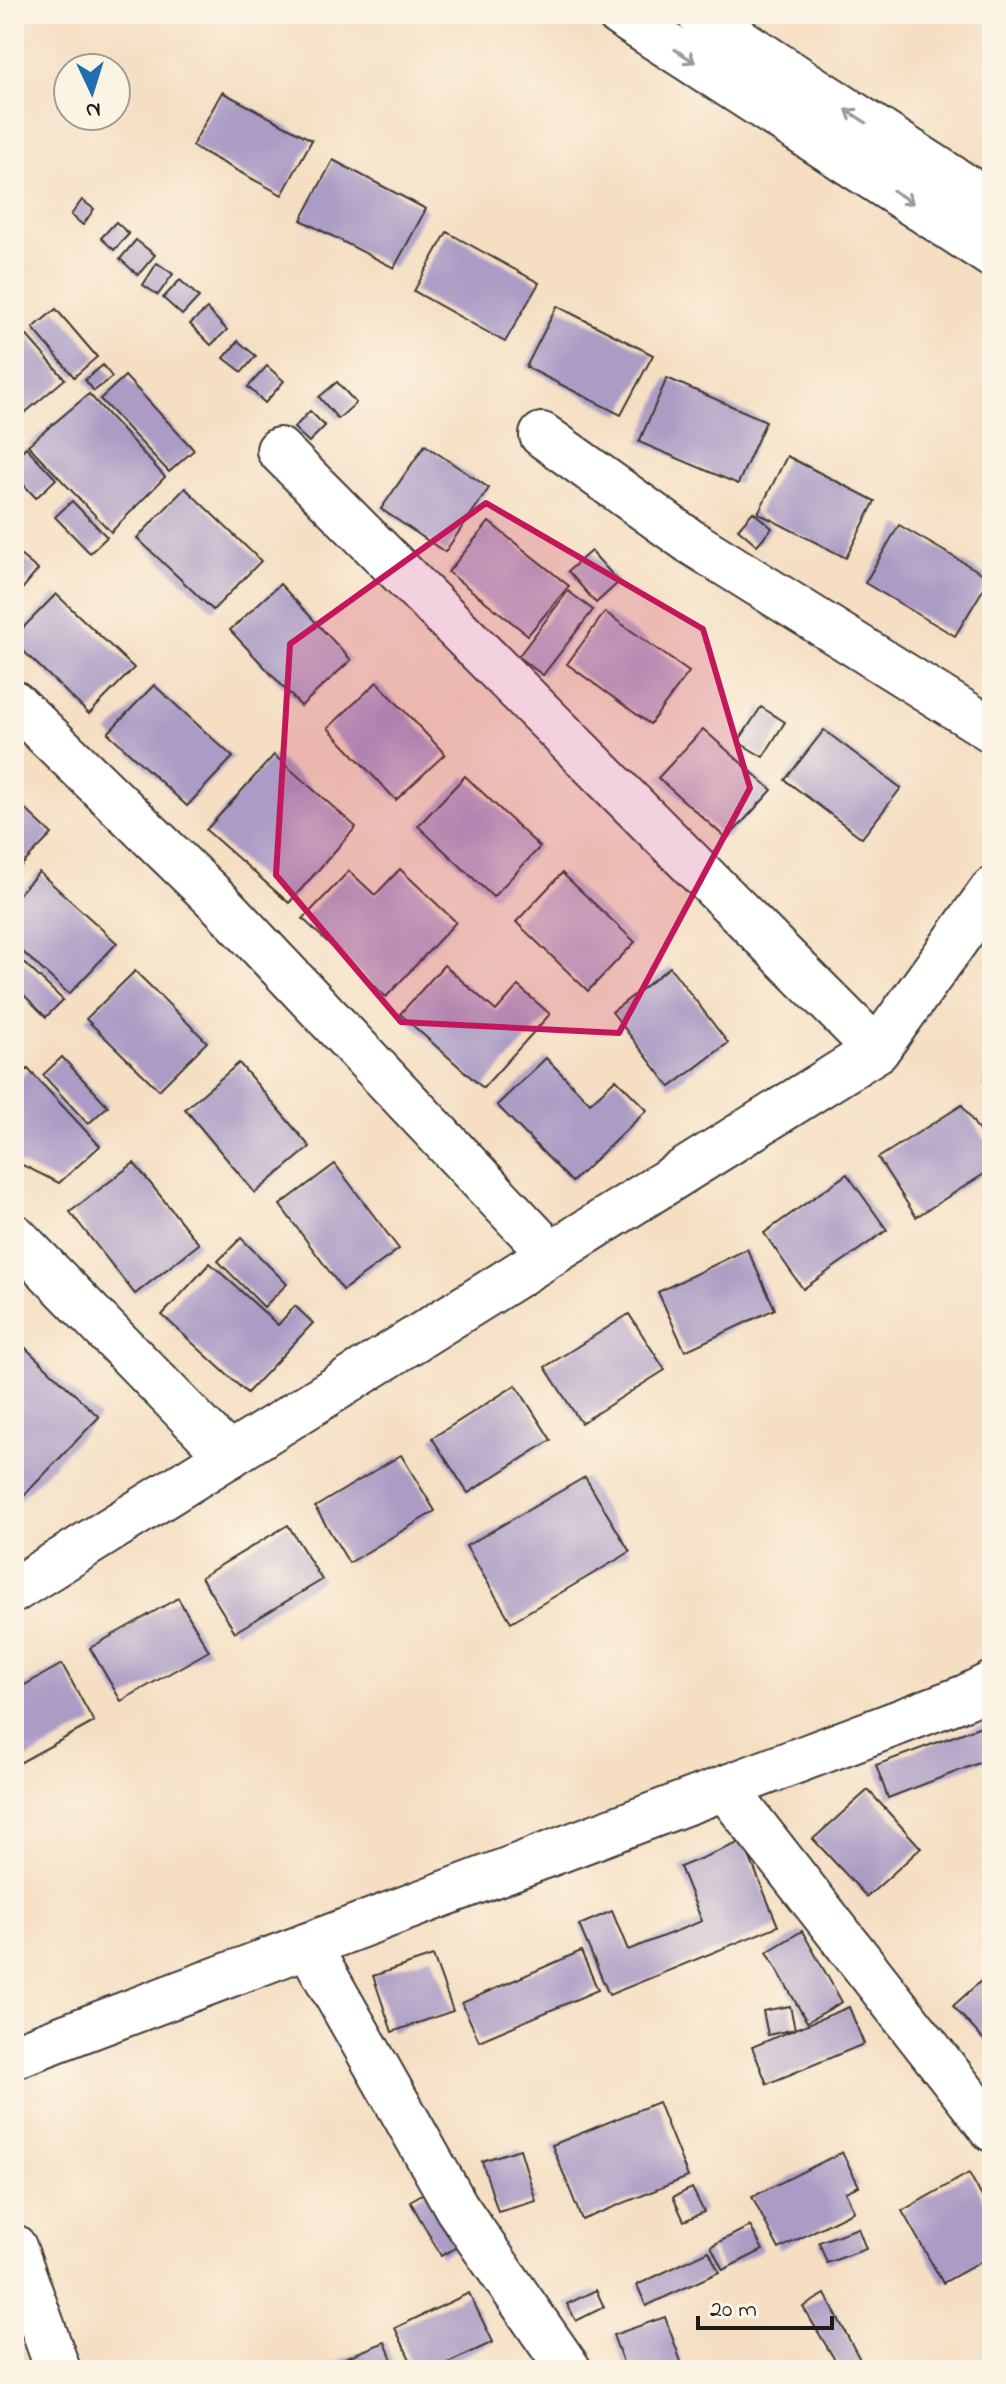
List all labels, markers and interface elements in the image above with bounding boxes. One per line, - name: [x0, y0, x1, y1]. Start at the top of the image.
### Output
- one-way arrow: [673, 49, 696, 65]
- north arrow: [52, 52, 132, 132]
- text: N: [85, 92, 102, 125]
- one-way arrow: [845, 108, 868, 124]
- one-way arrow: [892, 189, 914, 206]
- scale bar: [698, 2280, 832, 2330]
- text: 20 m: [710, 2293, 757, 2328]

